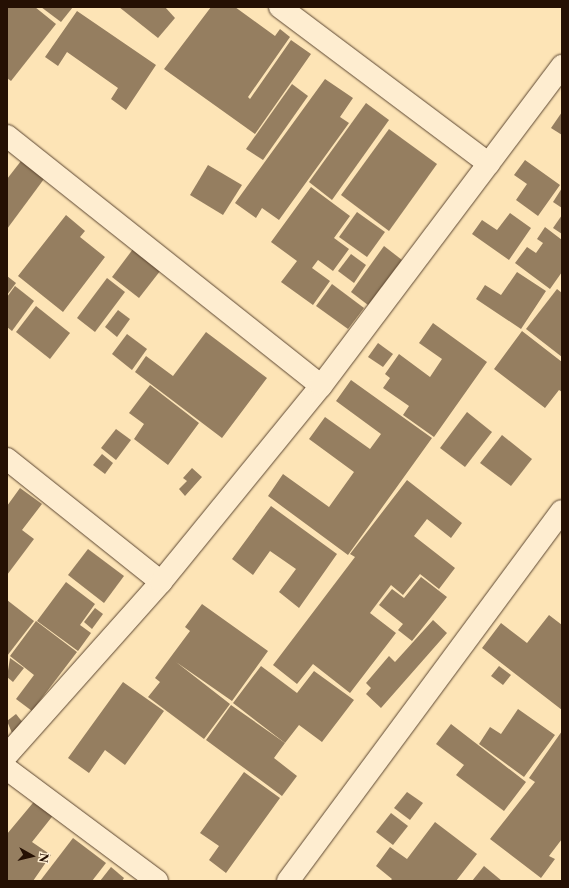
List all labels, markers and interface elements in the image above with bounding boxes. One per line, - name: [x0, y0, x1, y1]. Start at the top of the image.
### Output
- north arrow: [12, 836, 52, 876]
- text: N: [36, 852, 51, 863]

